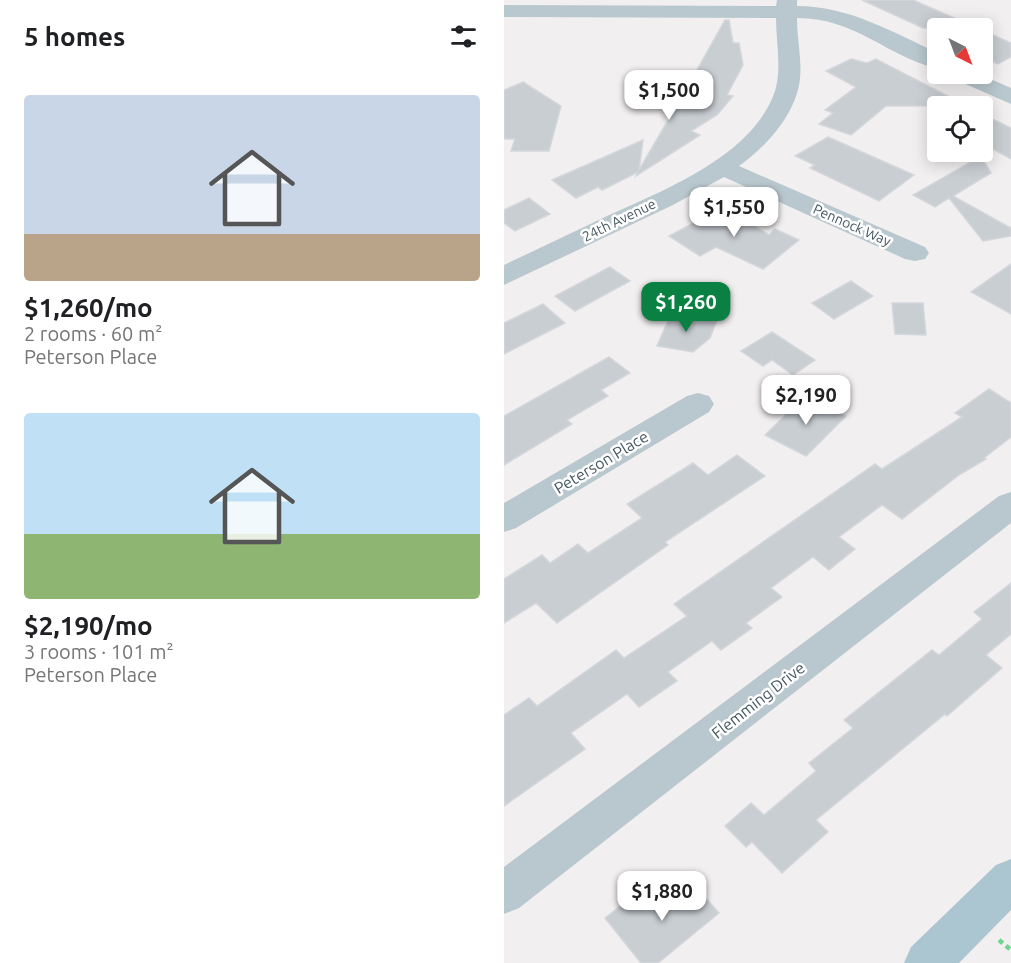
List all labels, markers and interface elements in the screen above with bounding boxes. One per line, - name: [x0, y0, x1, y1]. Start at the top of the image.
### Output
- north arrow: [927, 18, 993, 84]
- map controls: [927, 18, 993, 162]
- icon: filters: [447, 20, 480, 53]
- text: 5 homes: [24, 22, 125, 51]
- pin: $1,500: [620, 70, 718, 121]
- text: $1,500: [638, 78, 700, 101]
- button: locate: [927, 96, 993, 162]
- icon: home: [198, 134, 306, 242]
- pin: $1,550: [685, 187, 783, 238]
- street label: 24th Avenue: [580, 195, 658, 245]
- text: $1,550: [703, 195, 765, 218]
- street label: Pennock Way: [811, 201, 894, 249]
- pin: $1,260: [637, 282, 735, 333]
- text: $1,260: [655, 290, 717, 313]
- text: $1,260/mo: [24, 293, 153, 322]
- text: 2 rooms · 60 m²: [24, 322, 162, 345]
- text: Peterson Place: [24, 345, 157, 368]
- pin: $2,190: [757, 375, 855, 426]
- text: $2,190: [775, 383, 837, 406]
- street label: Peterson Place: [551, 427, 651, 497]
- icon: home: [198, 452, 306, 560]
- text: $2,190/mo: [24, 611, 153, 640]
- text: 3 rooms · 101 m²: [24, 640, 174, 663]
- street label: Flemming Drive: [708, 658, 808, 742]
- text: Peterson Place: [24, 663, 157, 686]
- pin: $1,880: [613, 871, 711, 922]
- text: $1,880: [631, 879, 693, 902]

